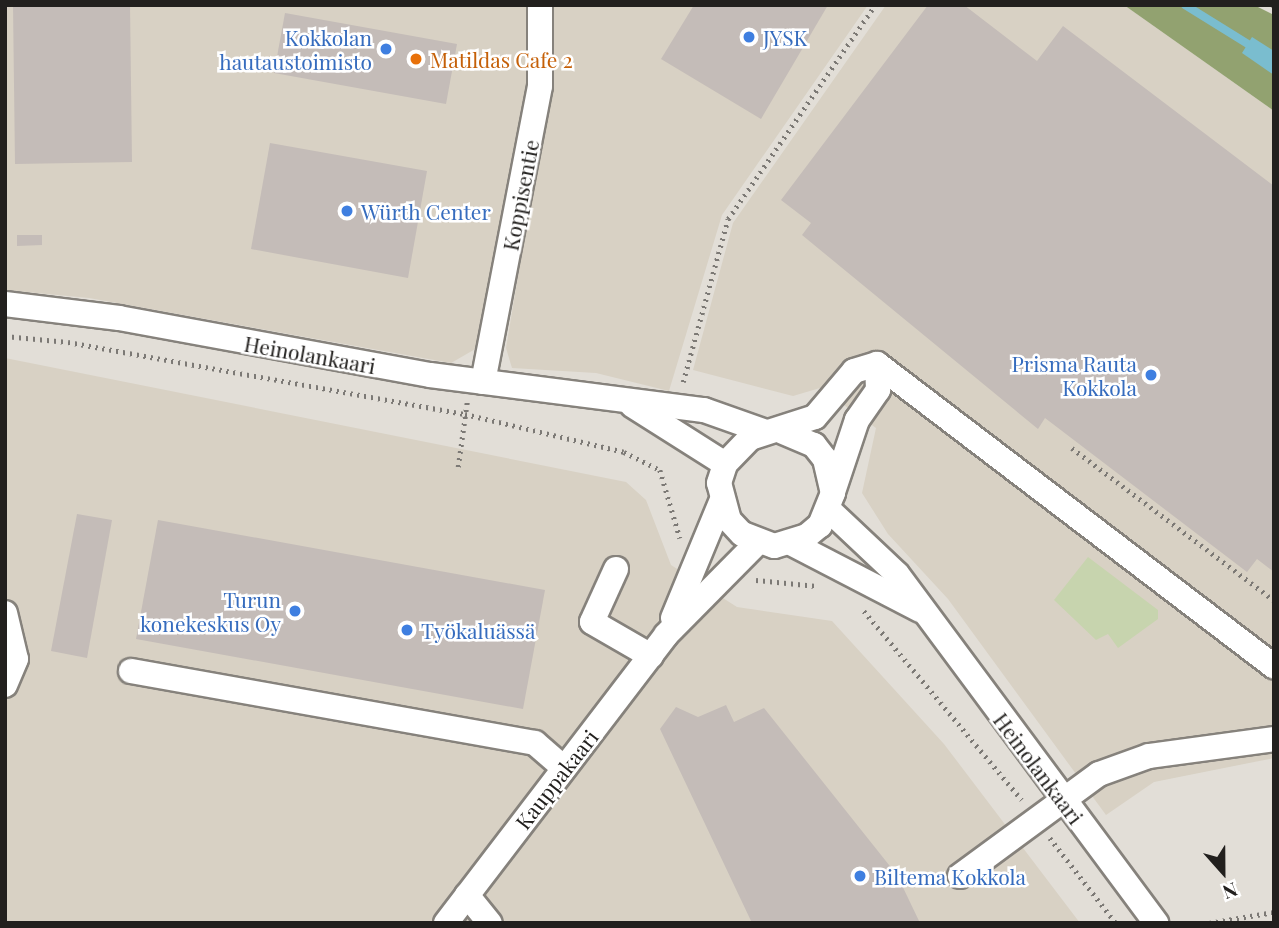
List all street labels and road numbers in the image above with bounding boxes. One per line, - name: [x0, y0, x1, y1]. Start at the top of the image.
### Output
- street label: Koppisentie: [497, 137, 543, 253]
- street label: Heinolankaari: [242, 330, 378, 378]
- street label: Heinolankaari: [989, 707, 1089, 829]
- street label: Kauppakaari: [509, 724, 603, 834]

